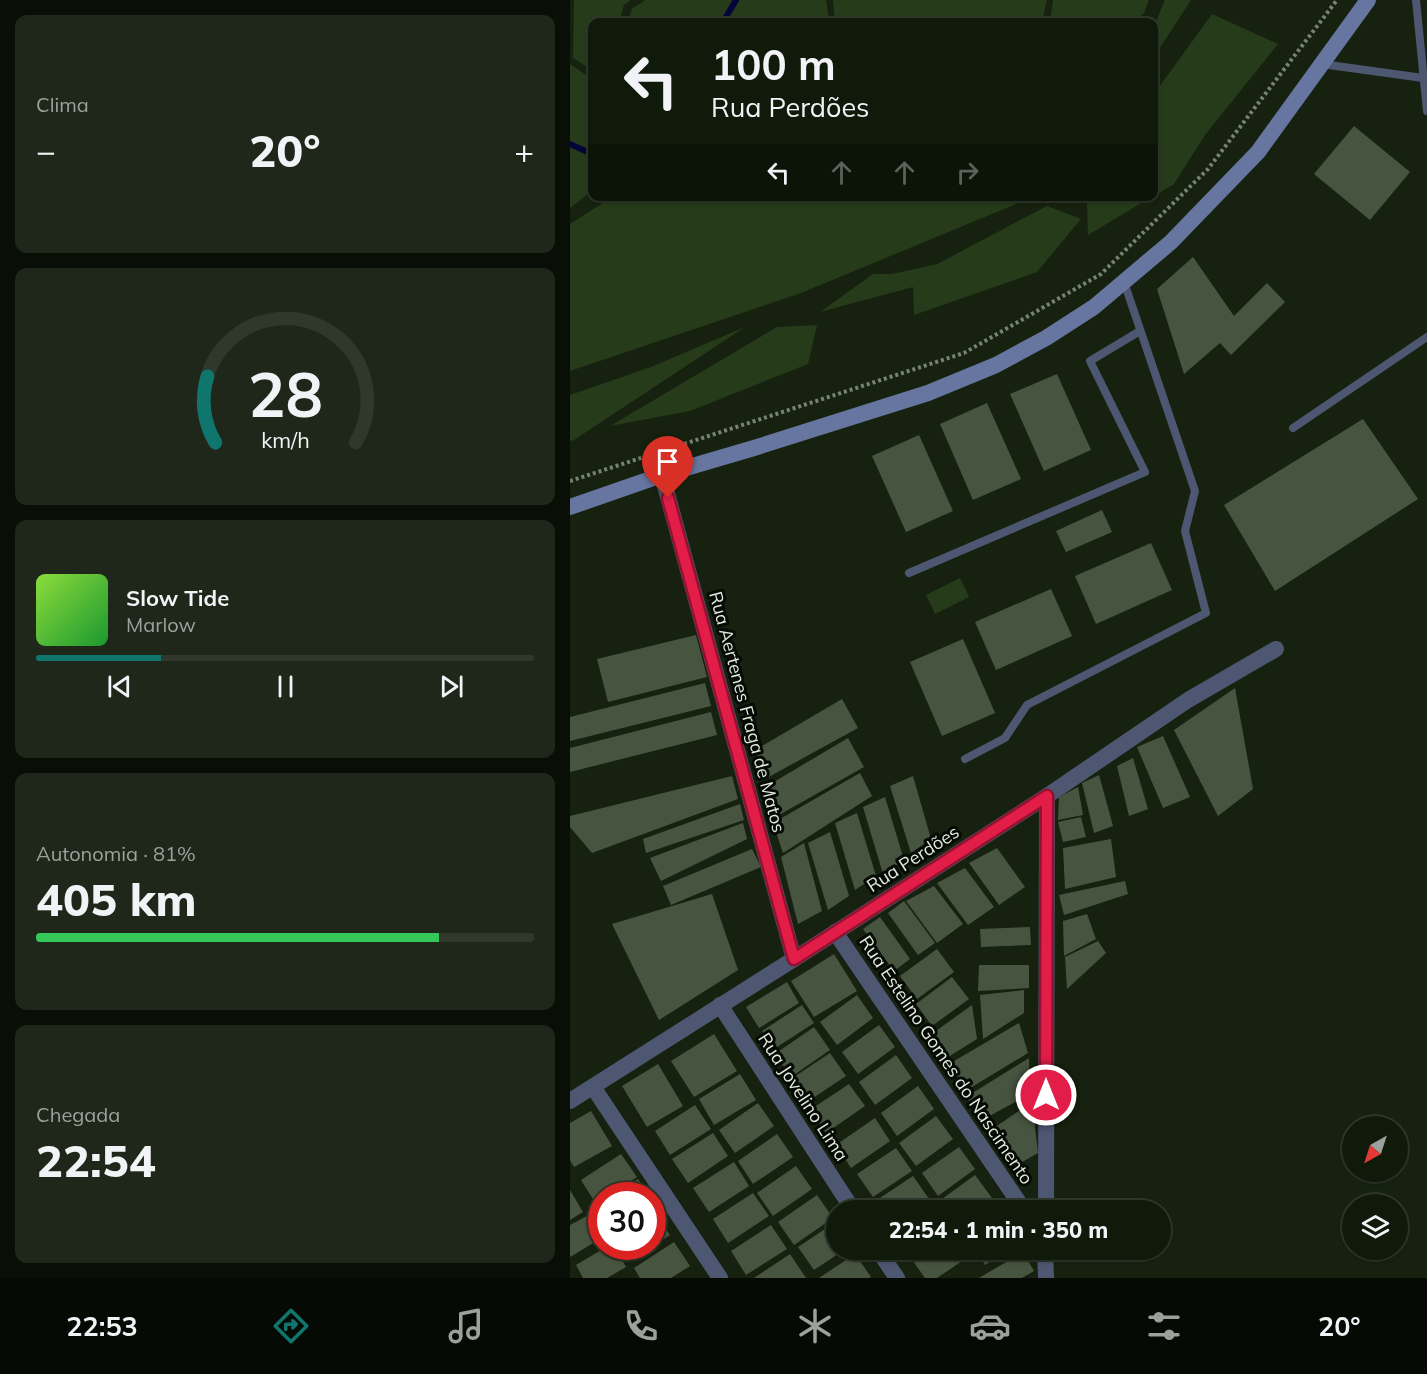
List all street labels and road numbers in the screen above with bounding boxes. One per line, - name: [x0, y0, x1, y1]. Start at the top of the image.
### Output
- street label: Rua Aertenes Fraga de Matos: [704, 589, 791, 835]
- street label: Rua Perdões: [862, 820, 963, 897]
- street label: Rua Estelino Gomes do Nascimento: [854, 931, 1038, 1188]
- street label: Rua Jovelino Lima: [753, 1028, 853, 1165]

